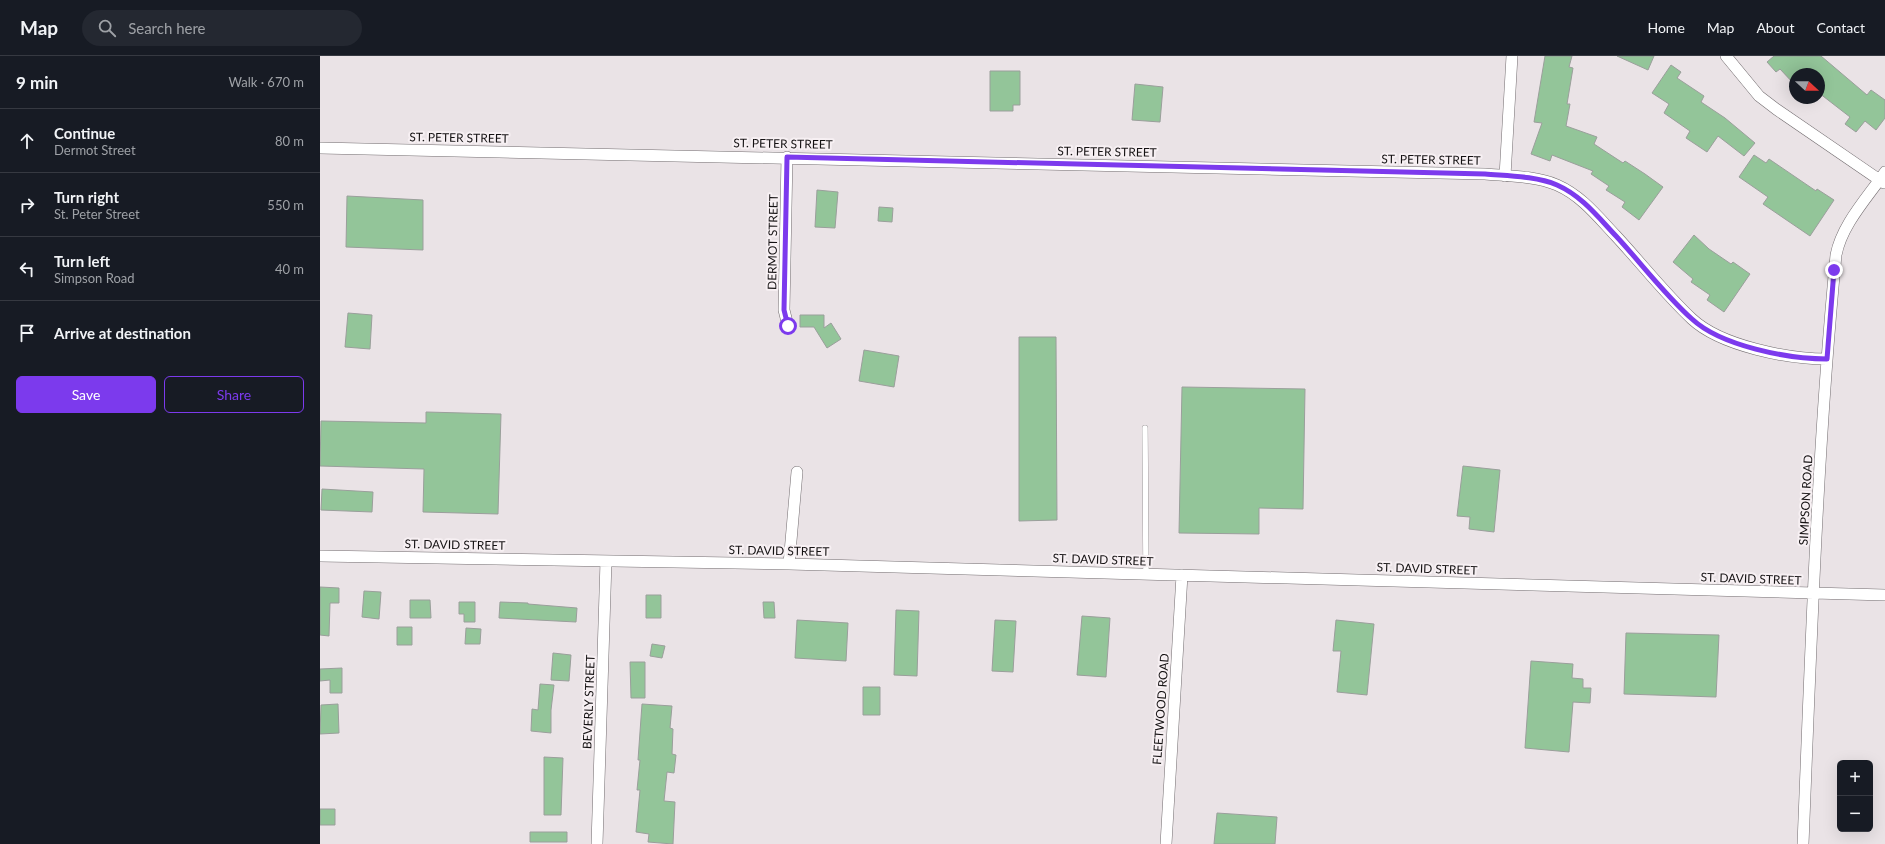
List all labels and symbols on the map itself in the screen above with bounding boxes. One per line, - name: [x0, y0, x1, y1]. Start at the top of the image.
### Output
- north arrow: [1789, 68, 1825, 104]
- street label: ST. PETER STREET: [409, 129, 509, 146]
- street label: ST. PETER STREET: [733, 135, 833, 152]
- street label: ST. PETER STREET: [1057, 143, 1157, 160]
- street label: ST. PETER STREET: [1381, 151, 1481, 168]
- street label: DERMOT STREET: [764, 194, 781, 290]
- route end: [1825, 261, 1843, 279]
- route start: [779, 317, 797, 335]
- street label: SIMPSON ROAD: [1796, 454, 1815, 546]
- street label: ST. DAVID STREET: [405, 536, 506, 553]
- street label: ST. DAVID STREET: [729, 542, 830, 559]
- street label: ST. DAVID STREET: [1052, 550, 1154, 569]
- street label: ST. DAVID STREET: [1376, 559, 1478, 578]
- street label: ST. DAVID STREET: [1700, 569, 1802, 588]
- street label: FLEETWOOD ROAD: [1149, 653, 1172, 765]
- street label: BEVERLY STREET: [579, 655, 598, 749]

